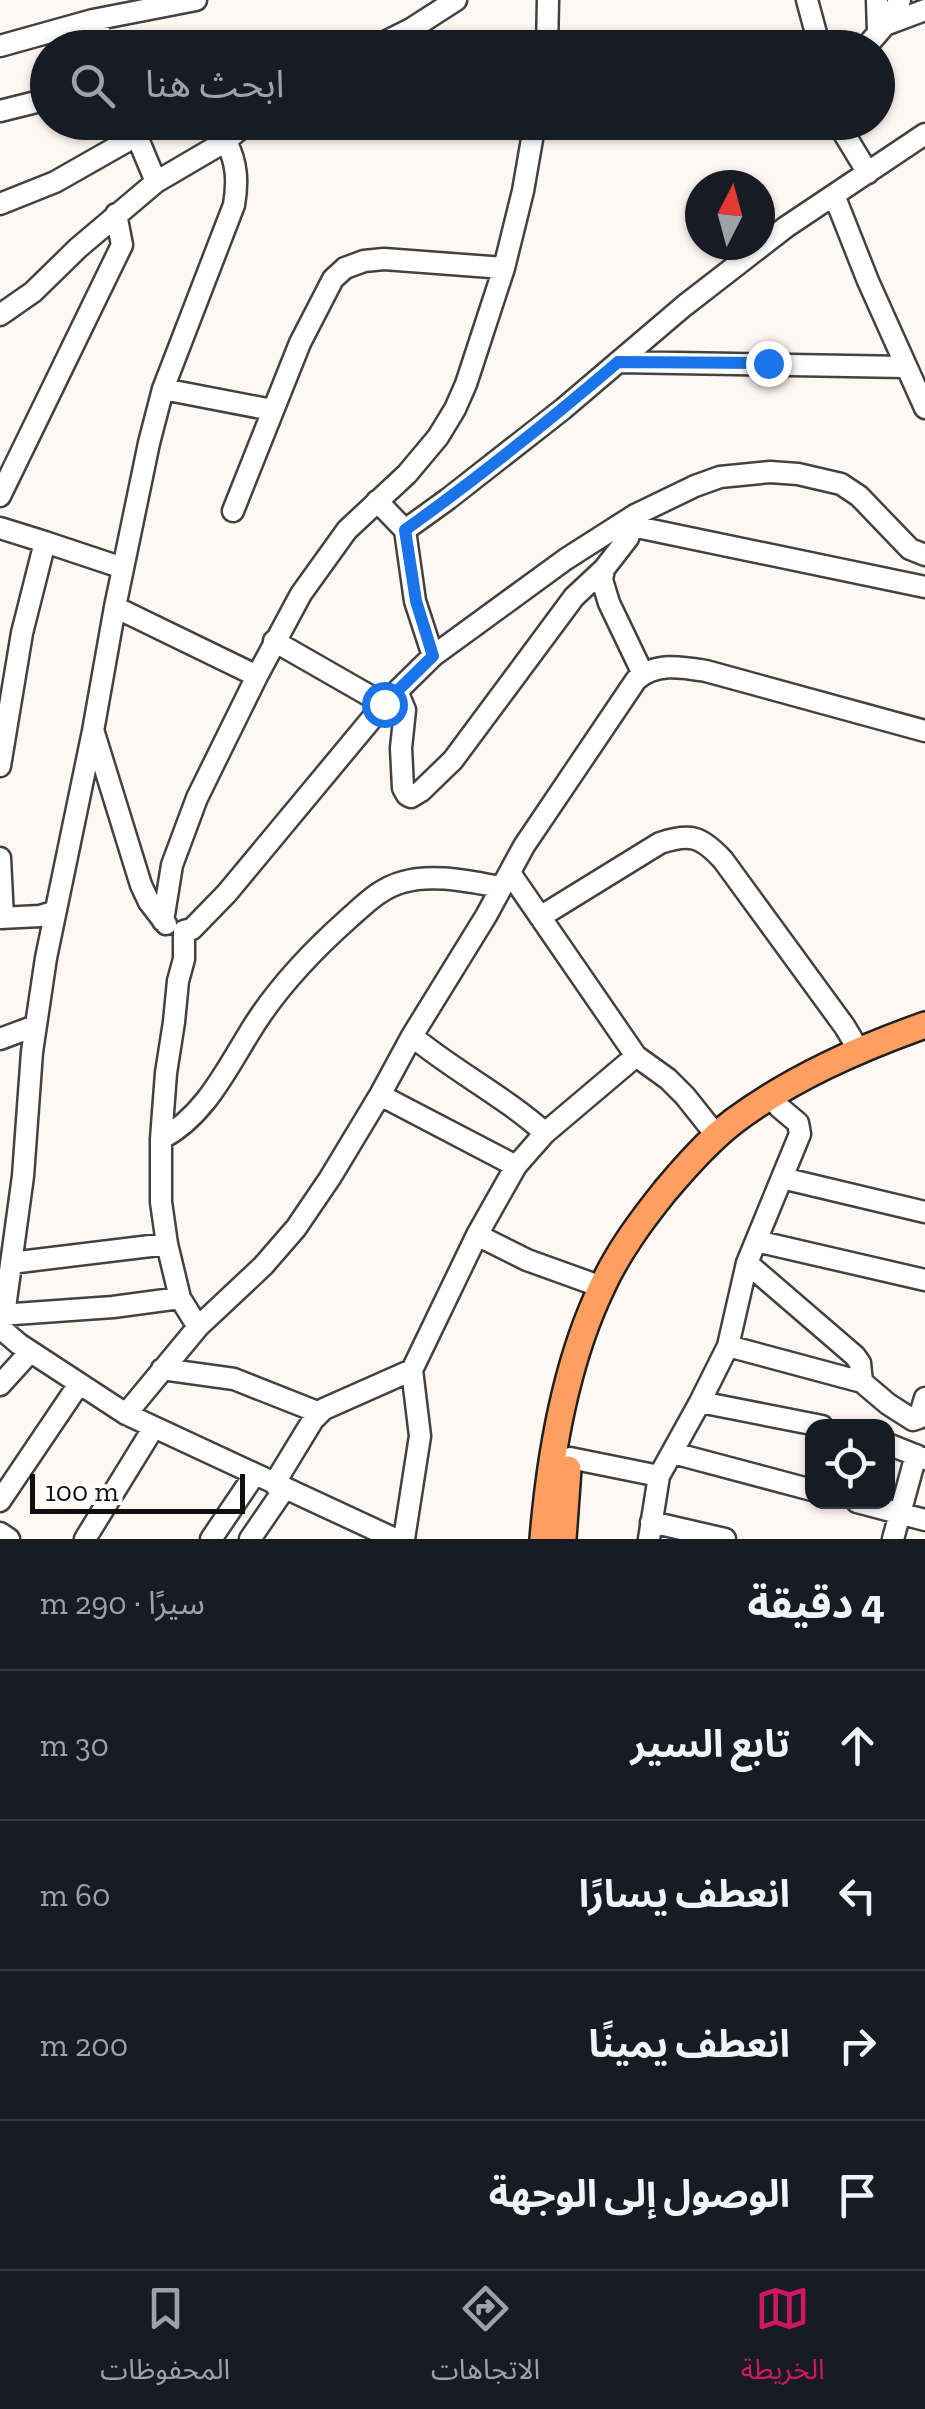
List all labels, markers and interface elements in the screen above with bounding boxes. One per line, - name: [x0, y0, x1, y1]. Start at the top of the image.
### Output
- search box: [30, 30, 895, 140]
- icon: search: [65, 58, 120, 113]
- text: ابحث هنا: [145, 61, 285, 107]
- north arrow: [685, 170, 775, 260]
- route end: [746, 341, 792, 387]
- route start: [362, 682, 408, 728]
- map controls: [805, 1419, 895, 1509]
- button: locate: [805, 1419, 895, 1509]
- scale bar: [30, 1469, 245, 1514]
- text: 100 m: [45, 1475, 119, 1508]
- text: 4 دقيقة: [748, 1578, 885, 1629]
- text: سيرًا · 290 m: [40, 1584, 205, 1622]
- icon: ahead: [830, 1718, 885, 1773]
- text: تابع السير: [630, 1721, 790, 1767]
- text: 30 m: [40, 1726, 109, 1764]
- icon: left: [830, 1868, 885, 1923]
- text: انعطف يسارًا: [579, 1871, 790, 1917]
- text: 60 m: [40, 1876, 110, 1914]
- icon: right: [830, 2018, 885, 2073]
- text: انعطف يمينًا: [589, 2021, 790, 2067]
- text: 200 m: [40, 2026, 128, 2064]
- icon: arrive: [830, 2168, 885, 2223]
- text: الوصول إلى الوجهة: [489, 2171, 790, 2217]
- tab: المحفوظات: [100, 2281, 230, 2400]
- tab: الاتجاهات: [431, 2281, 540, 2400]
- tab: الخريطة: [741, 2281, 825, 2400]

